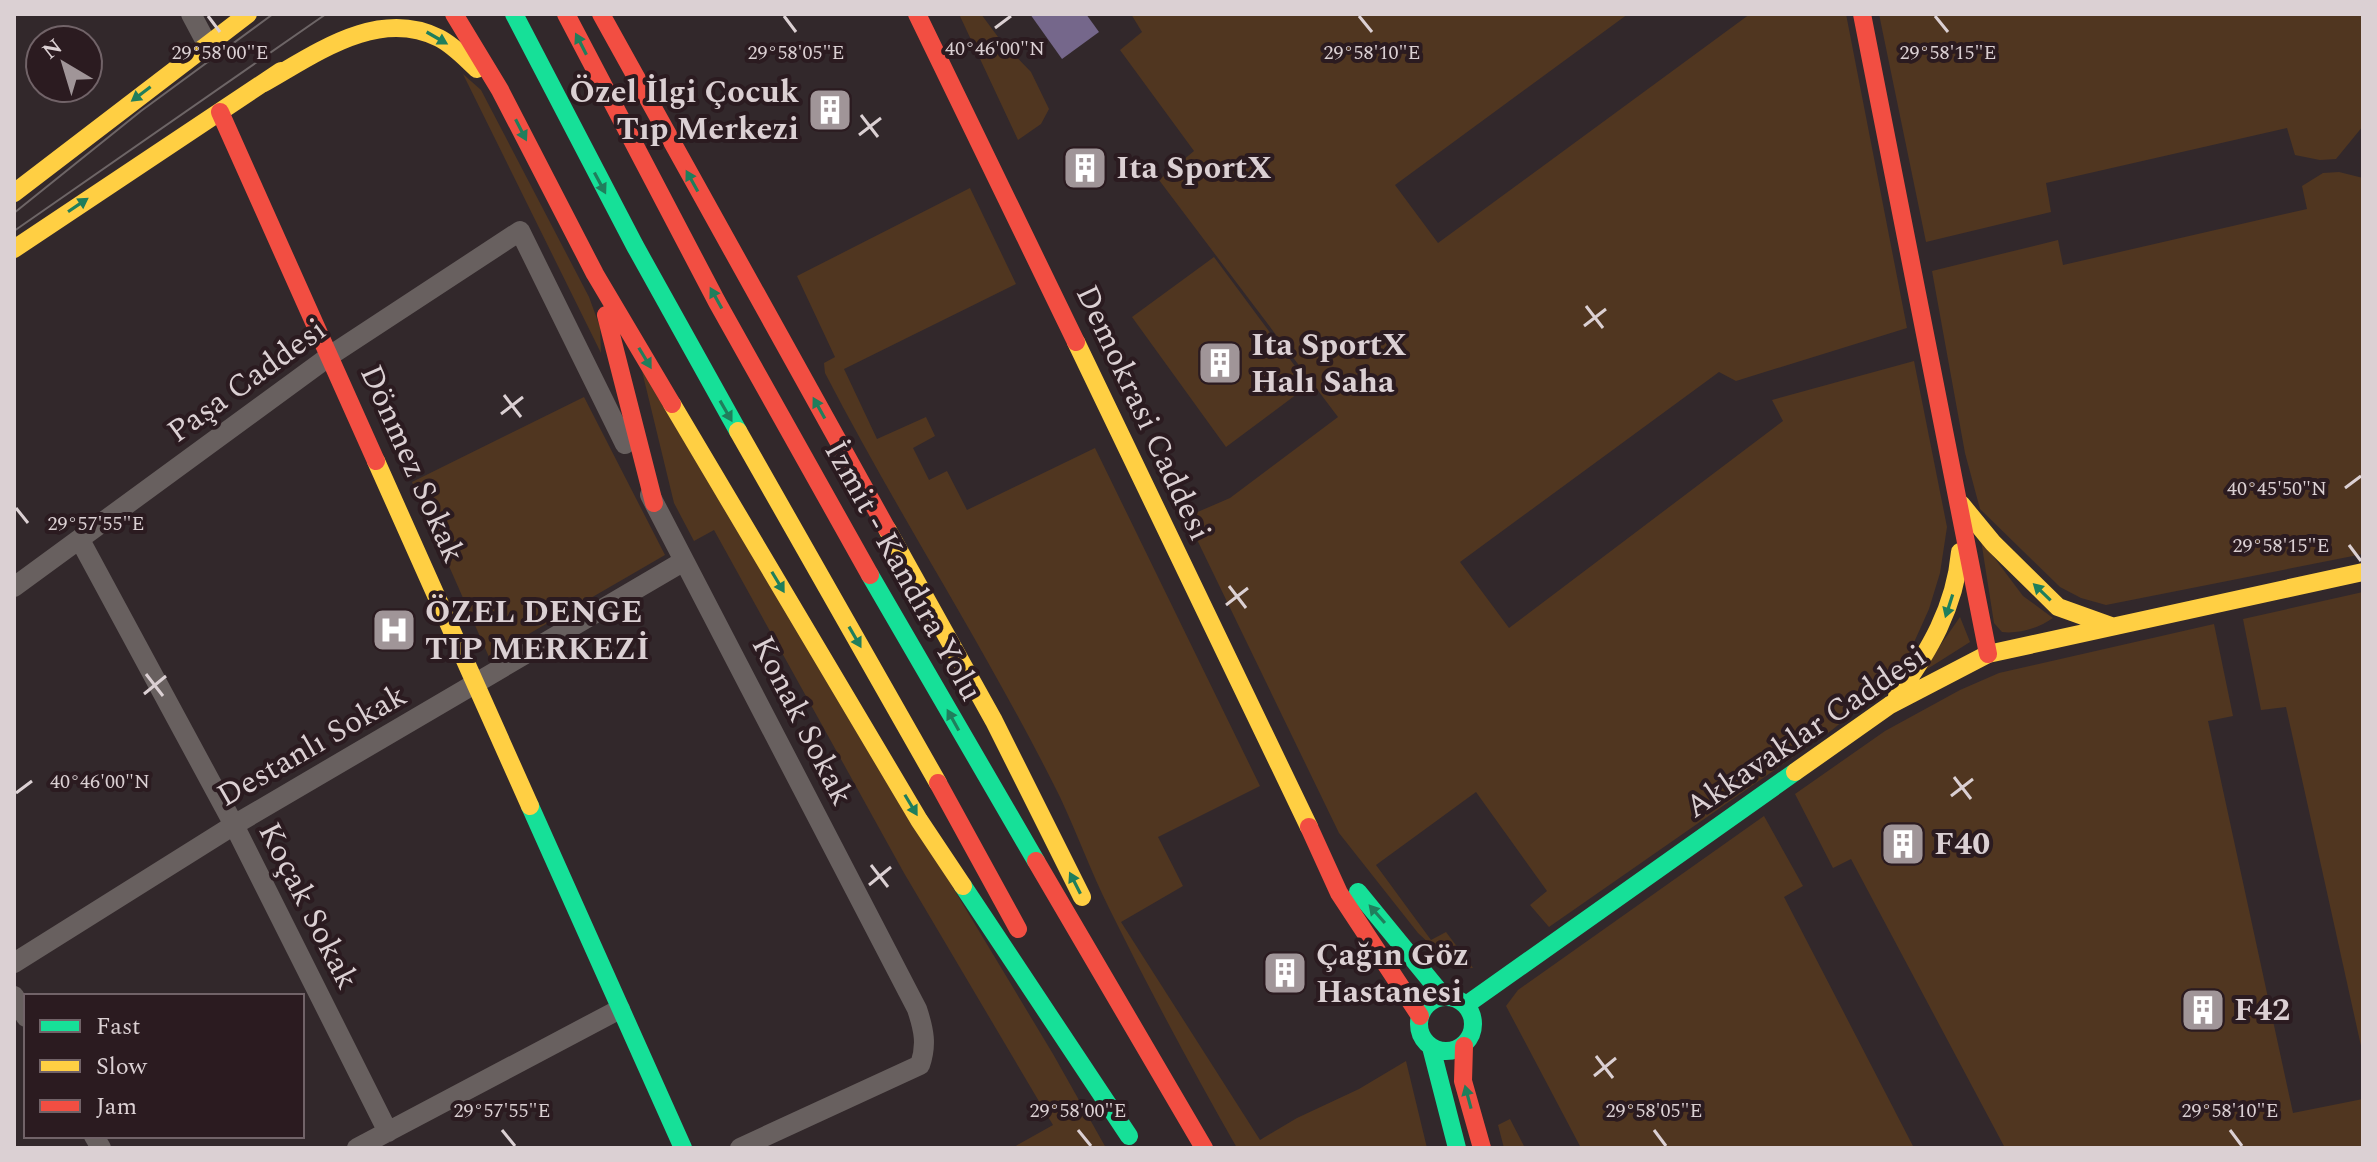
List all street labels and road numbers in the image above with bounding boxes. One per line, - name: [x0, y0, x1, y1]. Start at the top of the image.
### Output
- street label: Demokrasi Caddesi: [1062, 277, 1224, 549]
- street label: Paşa Caddesi: [157, 306, 337, 456]
- street label: Dönmez Sokak: [346, 357, 478, 571]
- street label: İzmit - Kandıra Yolu: [811, 432, 995, 710]
- street label: Konak Sokak: [738, 627, 866, 815]
- street label: Akkavaklar Caddesi: [1675, 633, 1937, 831]
- street label: Destanlı Sokak: [208, 672, 416, 820]
- street label: Koçak Sokak: [245, 814, 371, 998]

